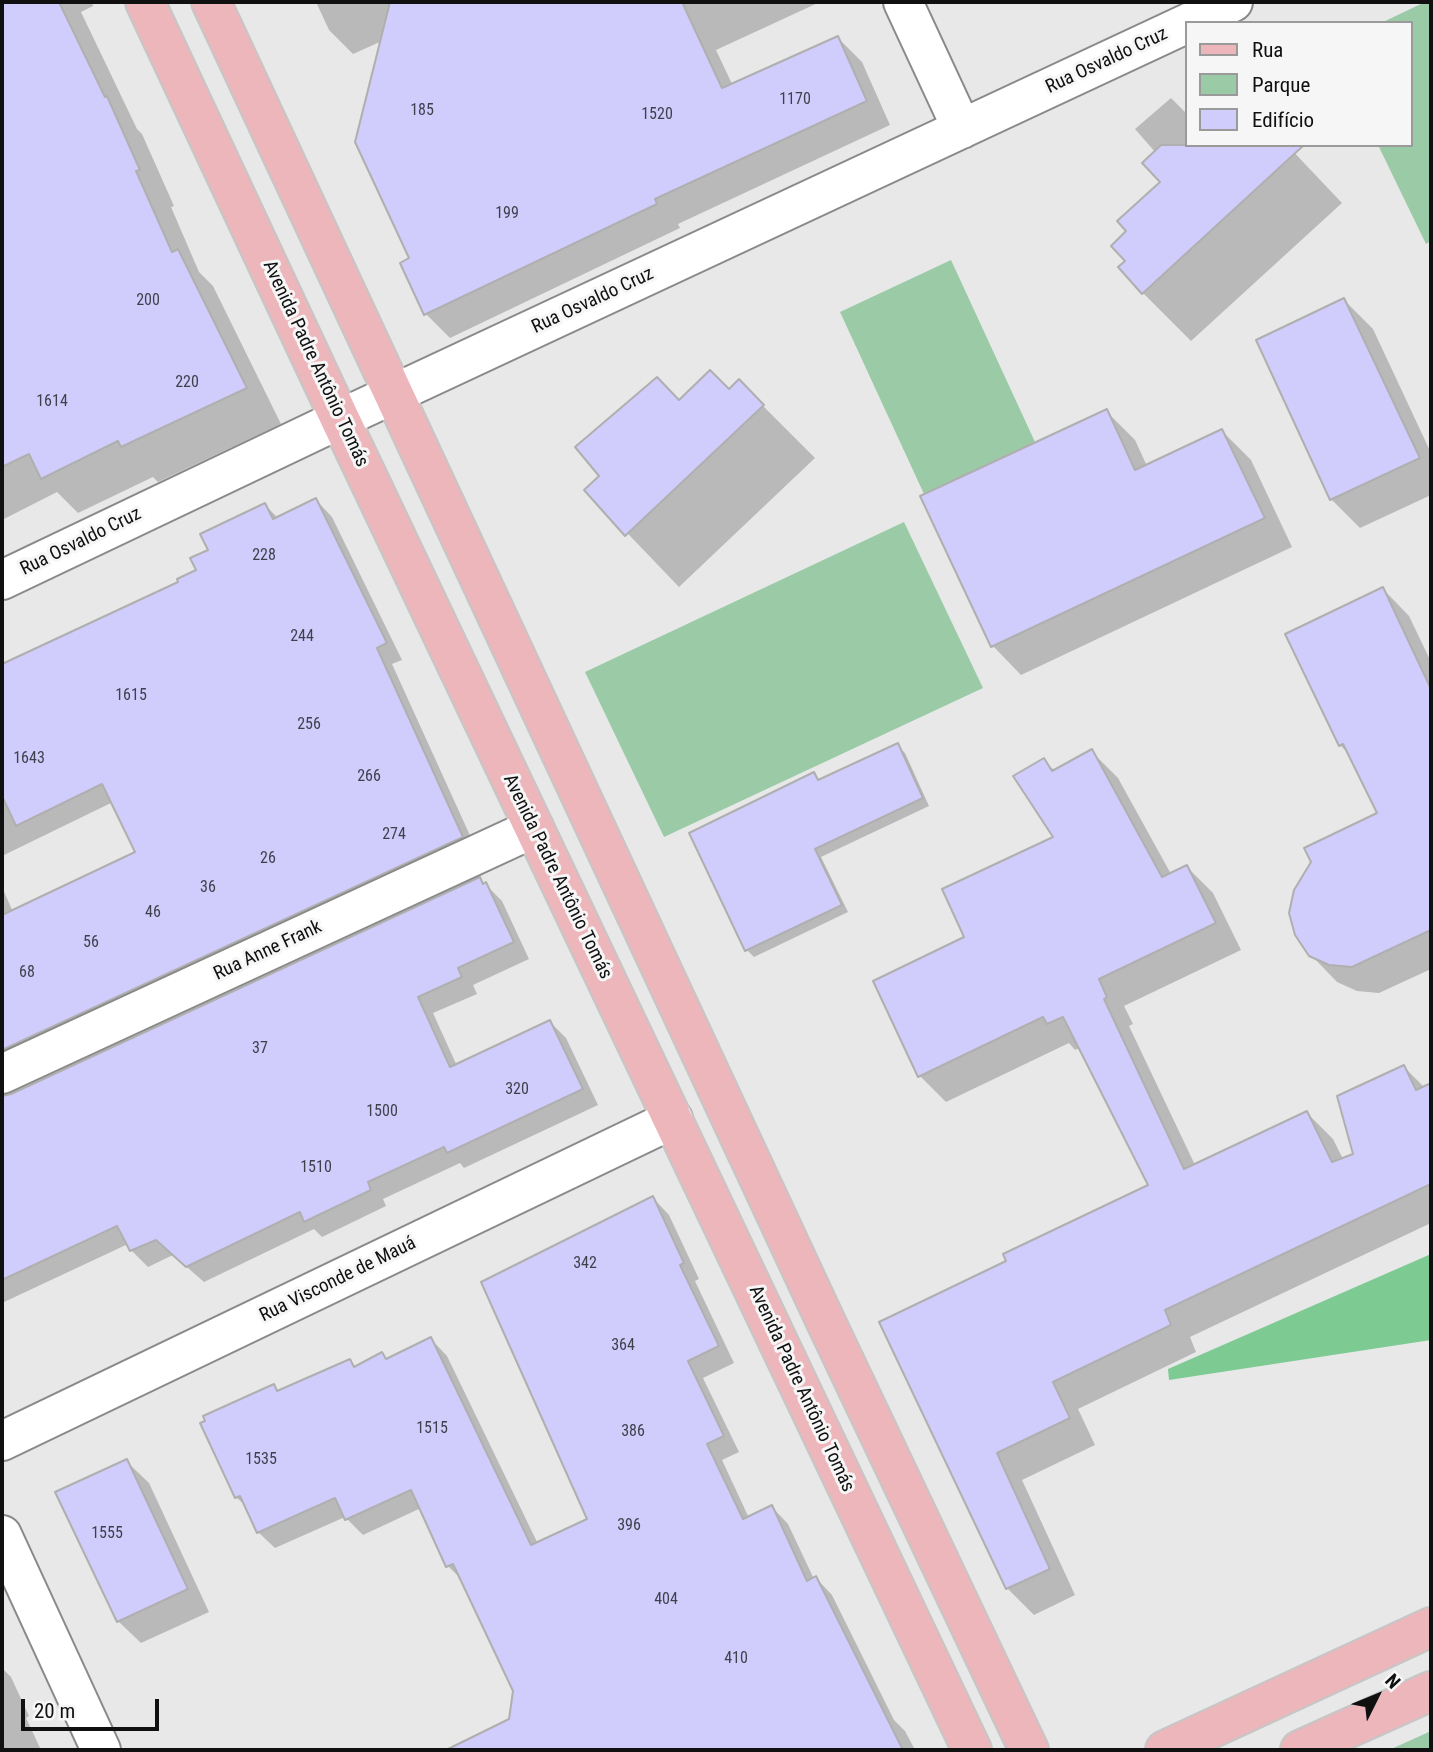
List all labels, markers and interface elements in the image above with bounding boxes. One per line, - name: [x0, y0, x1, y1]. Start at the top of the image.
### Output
- legend: [1184, 21, 1412, 147]
- street label: Rua Osvaldo Cruz: [1043, 23, 1171, 99]
- text: Rua: [1252, 38, 1283, 62]
- text: Parque: [1252, 73, 1310, 97]
- house number: 1170: [779, 90, 811, 110]
- house number: 185: [410, 101, 434, 121]
- house number: 1520: [641, 105, 673, 125]
- text: Edifício: [1252, 108, 1314, 132]
- house number: 199: [495, 204, 519, 224]
- street label: Avenida Padre Antônio Tomás: [257, 257, 373, 471]
- street label: Rua Osvaldo Cruz: [529, 263, 657, 339]
- house number: 200: [136, 291, 160, 311]
- house number: 220: [175, 373, 199, 393]
- house number: 1614: [36, 392, 68, 412]
- street label: Rua Osvaldo Cruz: [17, 503, 145, 581]
- house number: 228: [252, 546, 276, 566]
- house number: 244: [290, 627, 314, 647]
- house number: 1615: [115, 686, 147, 706]
- house number: 256: [297, 715, 321, 735]
- house number: 1643: [13, 749, 45, 769]
- house number: 266: [357, 767, 381, 787]
- street label: Avenida Padre Antônio Tomás: [497, 771, 617, 983]
- house number: 274: [382, 825, 406, 845]
- house number: 26: [260, 849, 276, 869]
- house number: 36: [200, 878, 216, 898]
- house number: 46: [145, 903, 161, 923]
- street label: Rua Anne Frank: [210, 916, 326, 986]
- house number: 56: [83, 933, 99, 953]
- house number: 68: [19, 963, 35, 983]
- house number: 37: [252, 1039, 268, 1059]
- house number: 320: [505, 1080, 529, 1100]
- house number: 1500: [366, 1102, 398, 1122]
- house number: 1510: [300, 1158, 332, 1178]
- street label: Rua Visconde de Mauá: [256, 1232, 420, 1328]
- house number: 342: [573, 1254, 597, 1274]
- street label: Avenida Padre Antônio Tomás: [743, 1282, 859, 1496]
- house number: 364: [611, 1336, 635, 1356]
- house number: 1515: [416, 1419, 448, 1439]
- house number: 386: [621, 1422, 645, 1442]
- house number: 1535: [245, 1450, 277, 1470]
- house number: 396: [617, 1516, 641, 1536]
- house number: 1555: [91, 1524, 123, 1544]
- house number: 404: [654, 1590, 678, 1610]
- house number: 410: [724, 1649, 748, 1669]
- north arrow: [1342, 1661, 1412, 1731]
- text: N: [1380, 1669, 1405, 1693]
- scale bar: [24, 1686, 163, 1730]
- text: 20 m: [34, 1699, 75, 1723]

